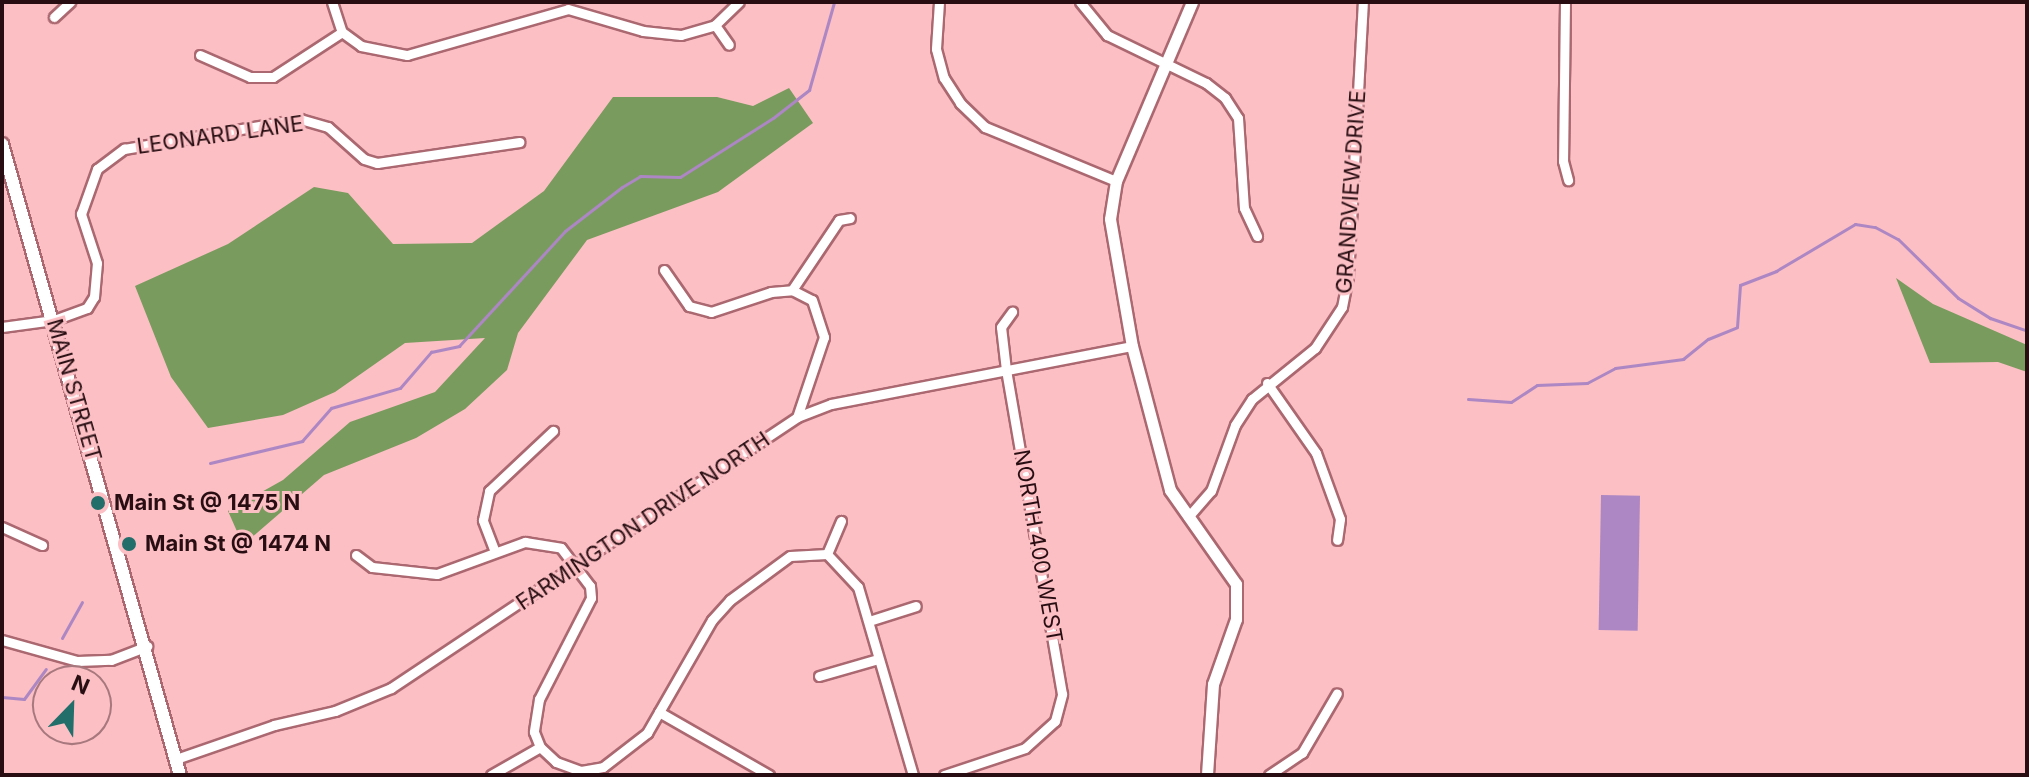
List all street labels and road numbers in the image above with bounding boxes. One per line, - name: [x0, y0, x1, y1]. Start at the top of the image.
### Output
- street label: GRANDVIEW DRIVE: [1331, 89, 1371, 295]
- street label: LEONARD LANE: [135, 110, 305, 160]
- street label: MAIN STREET: [41, 316, 107, 464]
- street label: FARMINGTON DRIVE NORTH: [511, 426, 775, 616]
- street label: NORTH 400 WEST: [1008, 447, 1068, 645]

